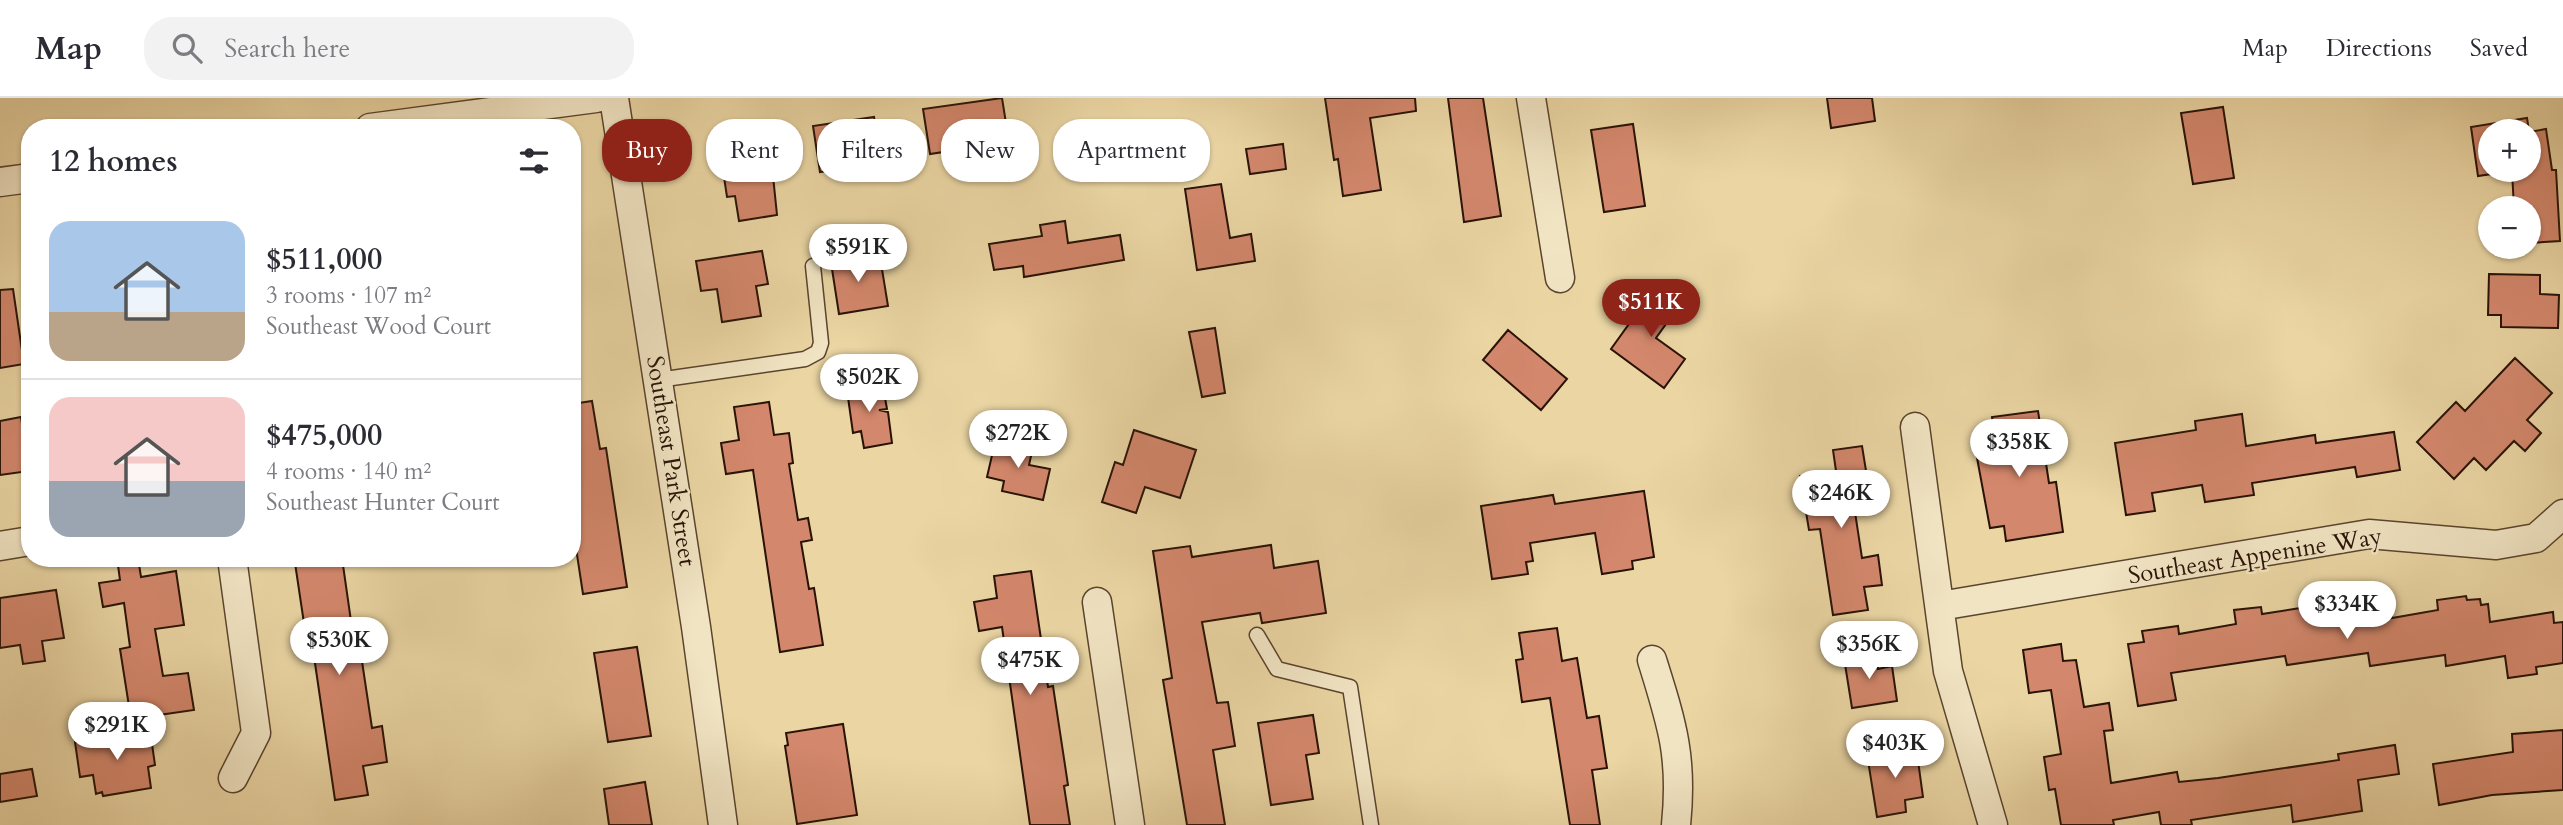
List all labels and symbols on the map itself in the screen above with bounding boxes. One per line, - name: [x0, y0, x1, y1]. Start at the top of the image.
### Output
- pin: $591K: [809, 225, 907, 284]
- pin: $511K: [1602, 280, 1700, 339]
- street label: Southeast Park Street: [638, 353, 704, 569]
- pin: $502K: [820, 354, 918, 414]
- pin: $272K: [969, 410, 1067, 470]
- pin: $358K: [1970, 420, 2068, 479]
- pin: $246K: [1792, 470, 1890, 530]
- street label: Southeast Appenine Way: [2126, 520, 2385, 592]
- pin: $334K: [2298, 582, 2396, 641]
- pin: $530K: [290, 618, 388, 677]
- pin: $356K: [1820, 622, 1918, 681]
- pin: $475K: [981, 638, 1079, 697]
- pin: $291K: [68, 702, 166, 762]
- pin: $403K: [1846, 720, 1944, 780]

